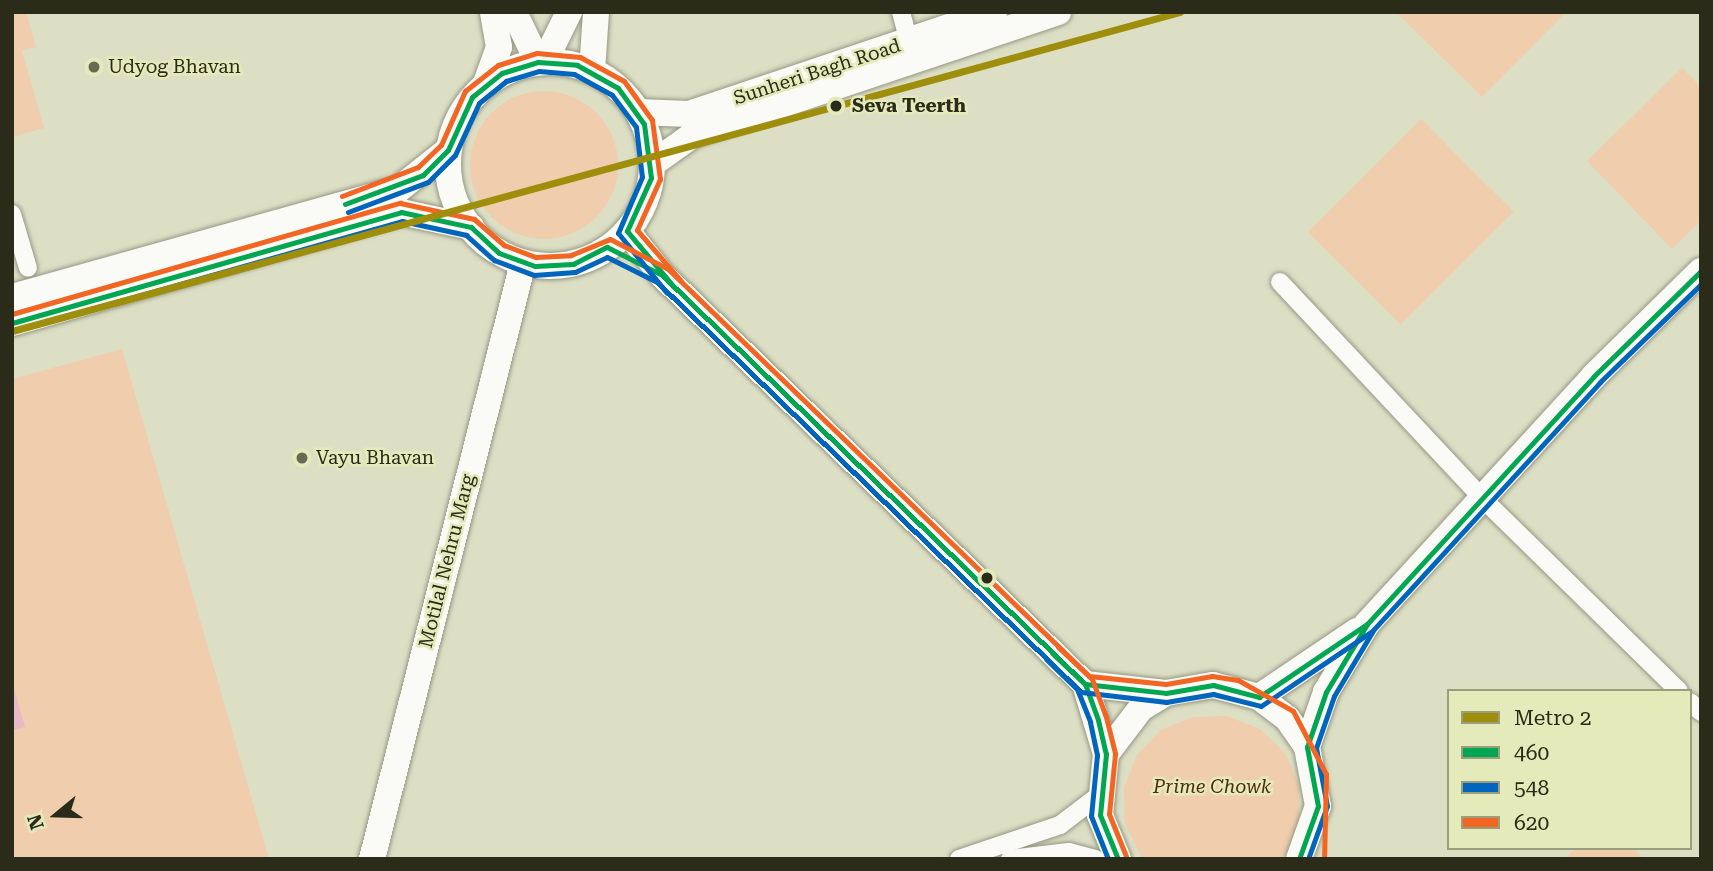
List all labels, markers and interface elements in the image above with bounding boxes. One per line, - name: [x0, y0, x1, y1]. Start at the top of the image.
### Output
- street label: Sunheri Bagh Road: [730, 34, 904, 110]
- place label: Udyog Bhavan: [108, 56, 241, 78]
- marker: Udyog Bhavan: [86, 59, 102, 75]
- place label: Seva Teerth: [852, 95, 966, 117]
- marker: Seva Teerth: [826, 96, 846, 116]
- place label: Vayu Bhavan: [316, 447, 434, 469]
- marker: Vayu Bhavan: [294, 450, 310, 466]
- street label: Motilal Nehru Marg: [414, 472, 480, 650]
- unlabelled marker: [980, 571, 994, 585]
- legend: [1447, 689, 1692, 850]
- text: Metro 2: [1514, 706, 1592, 730]
- text: 460: [1514, 741, 1549, 765]
- park label: Prime Chowk: [1153, 776, 1271, 798]
- text: 548: [1514, 776, 1549, 800]
- north arrow: [21, 780, 91, 850]
- text: N: [22, 811, 49, 833]
- text: 620: [1514, 811, 1549, 835]

